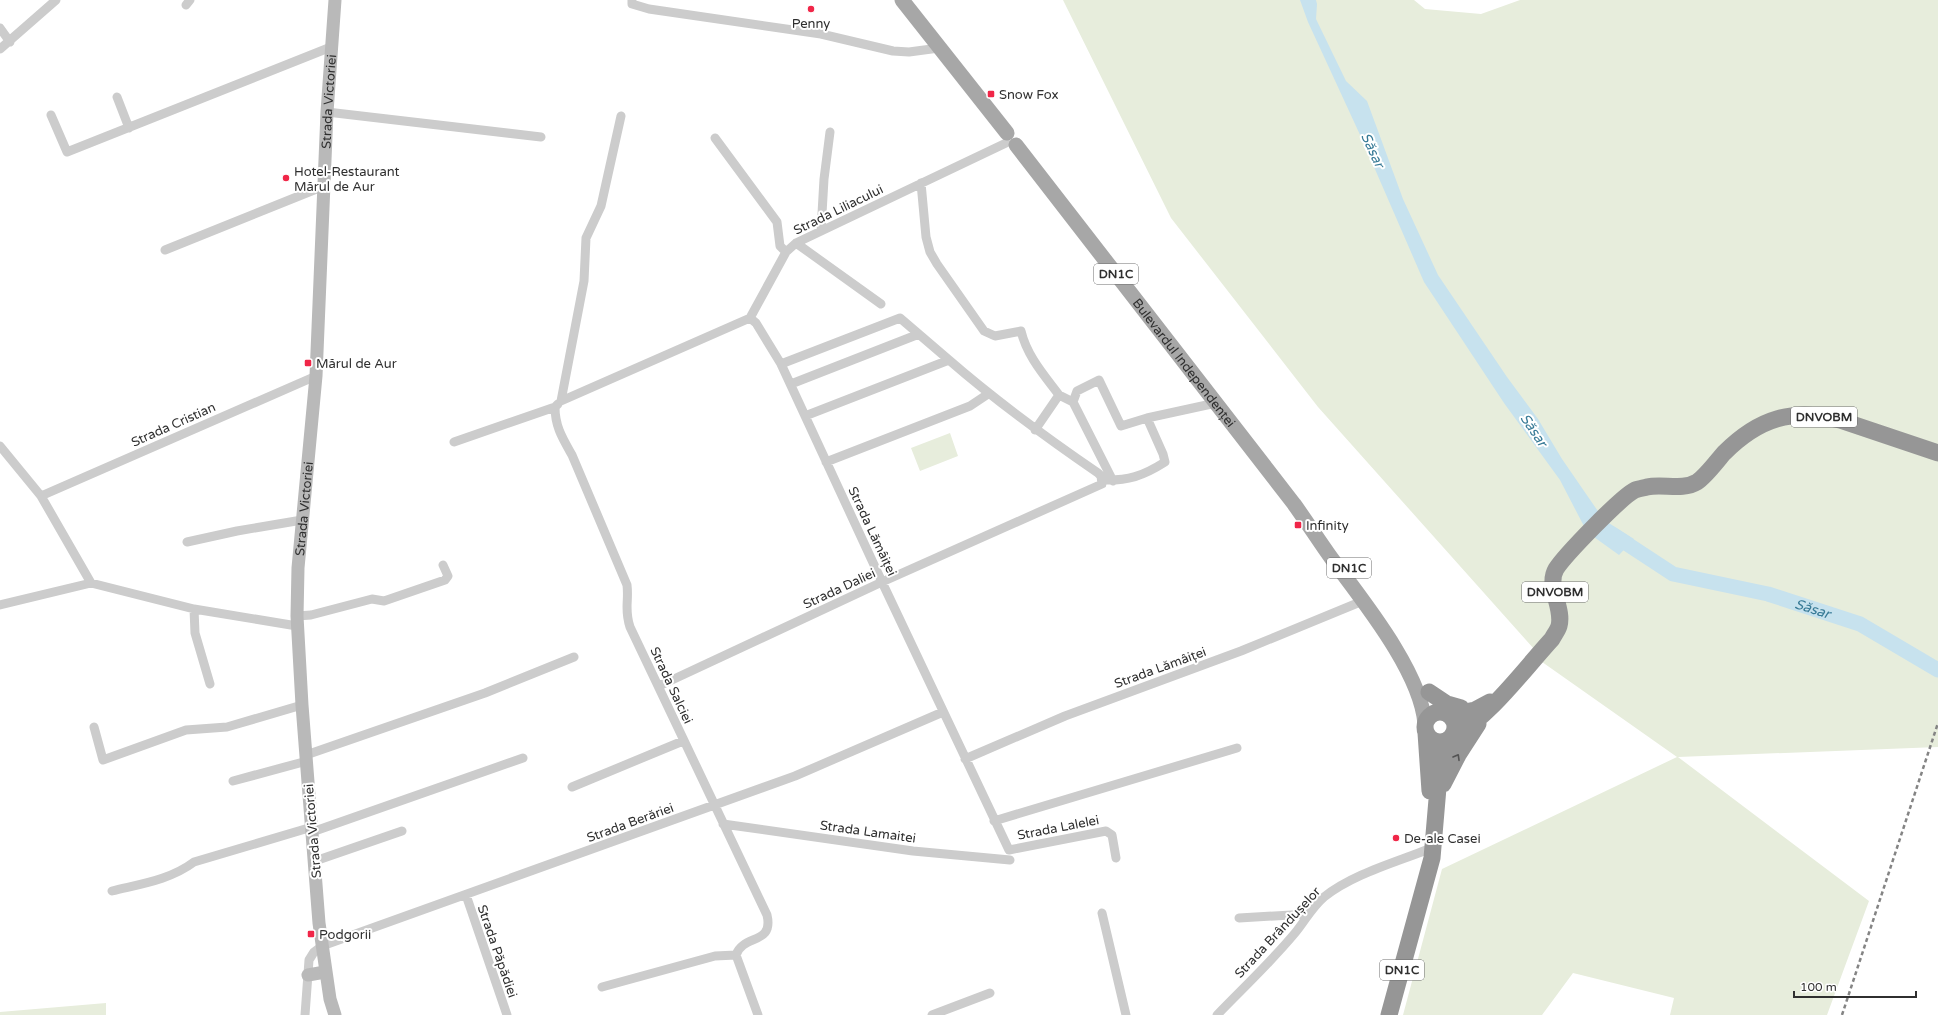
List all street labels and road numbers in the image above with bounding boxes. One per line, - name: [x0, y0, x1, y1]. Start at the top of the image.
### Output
- street label: Strada Victoriei: [318, 54, 340, 149]
- street label: Strada Liliacului: [791, 181, 886, 238]
- road number: DN1C: [1094, 264, 1138, 284]
- street label: Bulevardul Independenței: [1129, 296, 1238, 431]
- street label: Strada Cristian: [129, 399, 218, 451]
- road number: DNVOBM: [1791, 407, 1857, 427]
- street label: Strada Victoriei: [292, 461, 317, 557]
- street label: Strada Lămâiței: [844, 484, 900, 579]
- road number: DN1C: [1327, 558, 1371, 578]
- street label: Strada Daliei: [801, 565, 878, 613]
- road number: DNVOBM: [1522, 582, 1588, 602]
- street label: Strada Salciei: [646, 644, 696, 727]
- street label: Strada Lămâiței: [1112, 644, 1208, 692]
- street label: Strada Victoriei: [301, 783, 325, 879]
- street label: Strada Berăriei: [585, 800, 676, 846]
- street label: Strada Lalelei: [1016, 812, 1101, 844]
- street label: Strada Lamaitei: [819, 817, 917, 847]
- street label: Strada Brândușelor: [1231, 884, 1324, 982]
- street label: Strada Păpădiei: [474, 903, 520, 1000]
- road number: DN1C: [1380, 960, 1424, 980]

